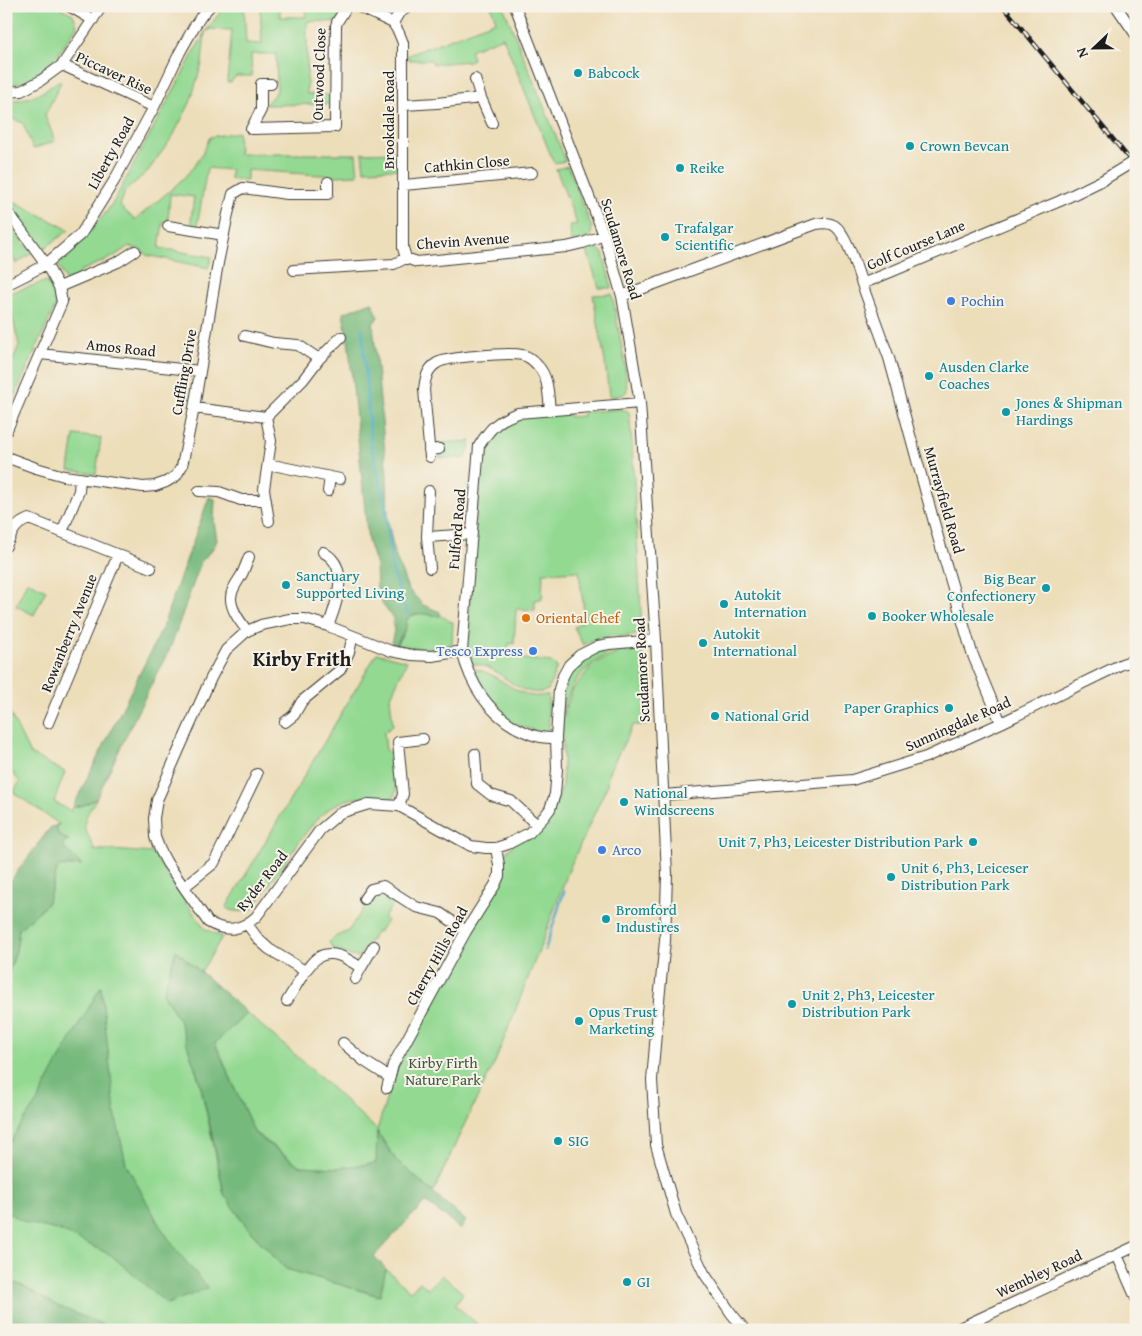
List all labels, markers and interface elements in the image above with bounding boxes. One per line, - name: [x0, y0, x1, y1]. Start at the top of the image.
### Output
- north arrow: [1070, 22, 1120, 72]
- street label: Outwood Close: [306, 27, 331, 121]
- text: N: [1071, 44, 1093, 61]
- street label: Piccaver Rise: [73, 46, 156, 99]
- place label: Babcock: [588, 62, 640, 83]
- marker: Babcock: [572, 67, 584, 79]
- street label: Brookdale Road: [378, 71, 399, 169]
- street label: Liberty Road: [82, 113, 139, 193]
- place label: Crown Bevcan: [920, 135, 1010, 156]
- marker: Crown Bevcan: [904, 140, 916, 152]
- street label: Cathkin Close: [423, 149, 510, 178]
- place label: Reike: [690, 157, 724, 178]
- marker: Reike: [674, 162, 686, 174]
- street label: Scudamore Road: [596, 196, 647, 302]
- street label: Golf Course Lane: [863, 214, 968, 275]
- place label: Trafalgar Scientific: [675, 217, 734, 255]
- street label: Chevin Avenue: [416, 227, 510, 254]
- marker: Trafalgar Scientific: [659, 231, 671, 243]
- place label: Pochin: [961, 290, 1005, 311]
- marker: Pochin: [945, 295, 957, 307]
- street label: Cuffling Drive: [166, 327, 201, 417]
- street label: Amos Road: [85, 333, 157, 362]
- place label: Ausden Clarke Coaches: [939, 356, 1029, 394]
- marker: Ausden Clarke Coaches: [923, 370, 935, 382]
- place label: Jones & Shipman Hardings: [1014, 392, 1123, 430]
- marker: Jones & Shipman Hardings: [1000, 406, 1012, 418]
- street label: Murrayfield Road: [919, 444, 970, 556]
- street label: Fulford Road: [443, 488, 470, 570]
- place label: Sanctuary Supported Living: [296, 565, 405, 603]
- place label: Big Bear Confectionery: [947, 568, 1037, 606]
- street label: Rowanberry Avenue: [35, 570, 102, 695]
- marker: Sanctuary Supported Living: [280, 579, 292, 591]
- marker: Big Bear Confectionery: [1040, 582, 1052, 594]
- place label: Autokit Internation: [734, 584, 807, 622]
- marker: Autokit Internation: [718, 598, 730, 610]
- place label: Booker Wholesale: [882, 605, 994, 626]
- place label: Oriental Chef: [536, 607, 621, 628]
- marker: Booker Wholesale: [866, 610, 878, 622]
- marker: Oriental Chef: [520, 612, 532, 624]
- street label: Scudamore Road: [628, 617, 655, 723]
- place label: Autokit International: [713, 623, 797, 661]
- marker: Autokit International: [697, 637, 709, 649]
- place label: Tesco Express: [436, 640, 523, 661]
- district label: Kirby Frith: [253, 644, 352, 673]
- marker: Tesco Express: [527, 645, 539, 657]
- street label: Sunningdale Road: [902, 691, 1014, 756]
- place label: Paper Graphics: [844, 697, 939, 718]
- marker: Paper Graphics: [943, 702, 955, 714]
- place label: National Grid: [725, 705, 809, 726]
- marker: National Grid: [709, 710, 721, 722]
- place label: National Windscreens: [634, 782, 714, 820]
- marker: National Windscreens: [618, 796, 630, 808]
- place label: Unit 7, Ph3, Leicester Distribution Park: [718, 831, 963, 852]
- marker: Unit 7, Ph3, Leicester Distribution Park: [967, 836, 979, 848]
- place label: Arco: [612, 839, 642, 860]
- marker: Arco: [596, 844, 608, 856]
- street label: Ryder Road: [231, 846, 292, 916]
- place label: Unit 6, Ph3, Leiceser Distribution Park: [901, 857, 1028, 895]
- marker: Unit 6, Ph3, Leiceser Distribution Park: [885, 871, 897, 883]
- place label: Bromford Industires: [616, 899, 680, 937]
- street label: Cherry Hills Road: [401, 903, 472, 1009]
- marker: Bromford Industires: [600, 913, 612, 925]
- place label: Unit 2, Ph3, Leicester Distribution Park: [802, 984, 935, 1022]
- marker: Unit 2, Ph3, Leicester Distribution Park: [786, 998, 798, 1010]
- place label: Opus Trust Marketing: [589, 1001, 658, 1039]
- marker: Opus Trust Marketing: [573, 1015, 585, 1027]
- park label: Kirby Firth Nature Park: [405, 1052, 481, 1090]
- place label: SIG: [568, 1130, 589, 1151]
- marker: SIG: [552, 1135, 564, 1147]
- street label: Wembley Road: [992, 1244, 1085, 1303]
- place label: GI: [637, 1271, 650, 1292]
- marker: GI: [621, 1276, 633, 1288]

